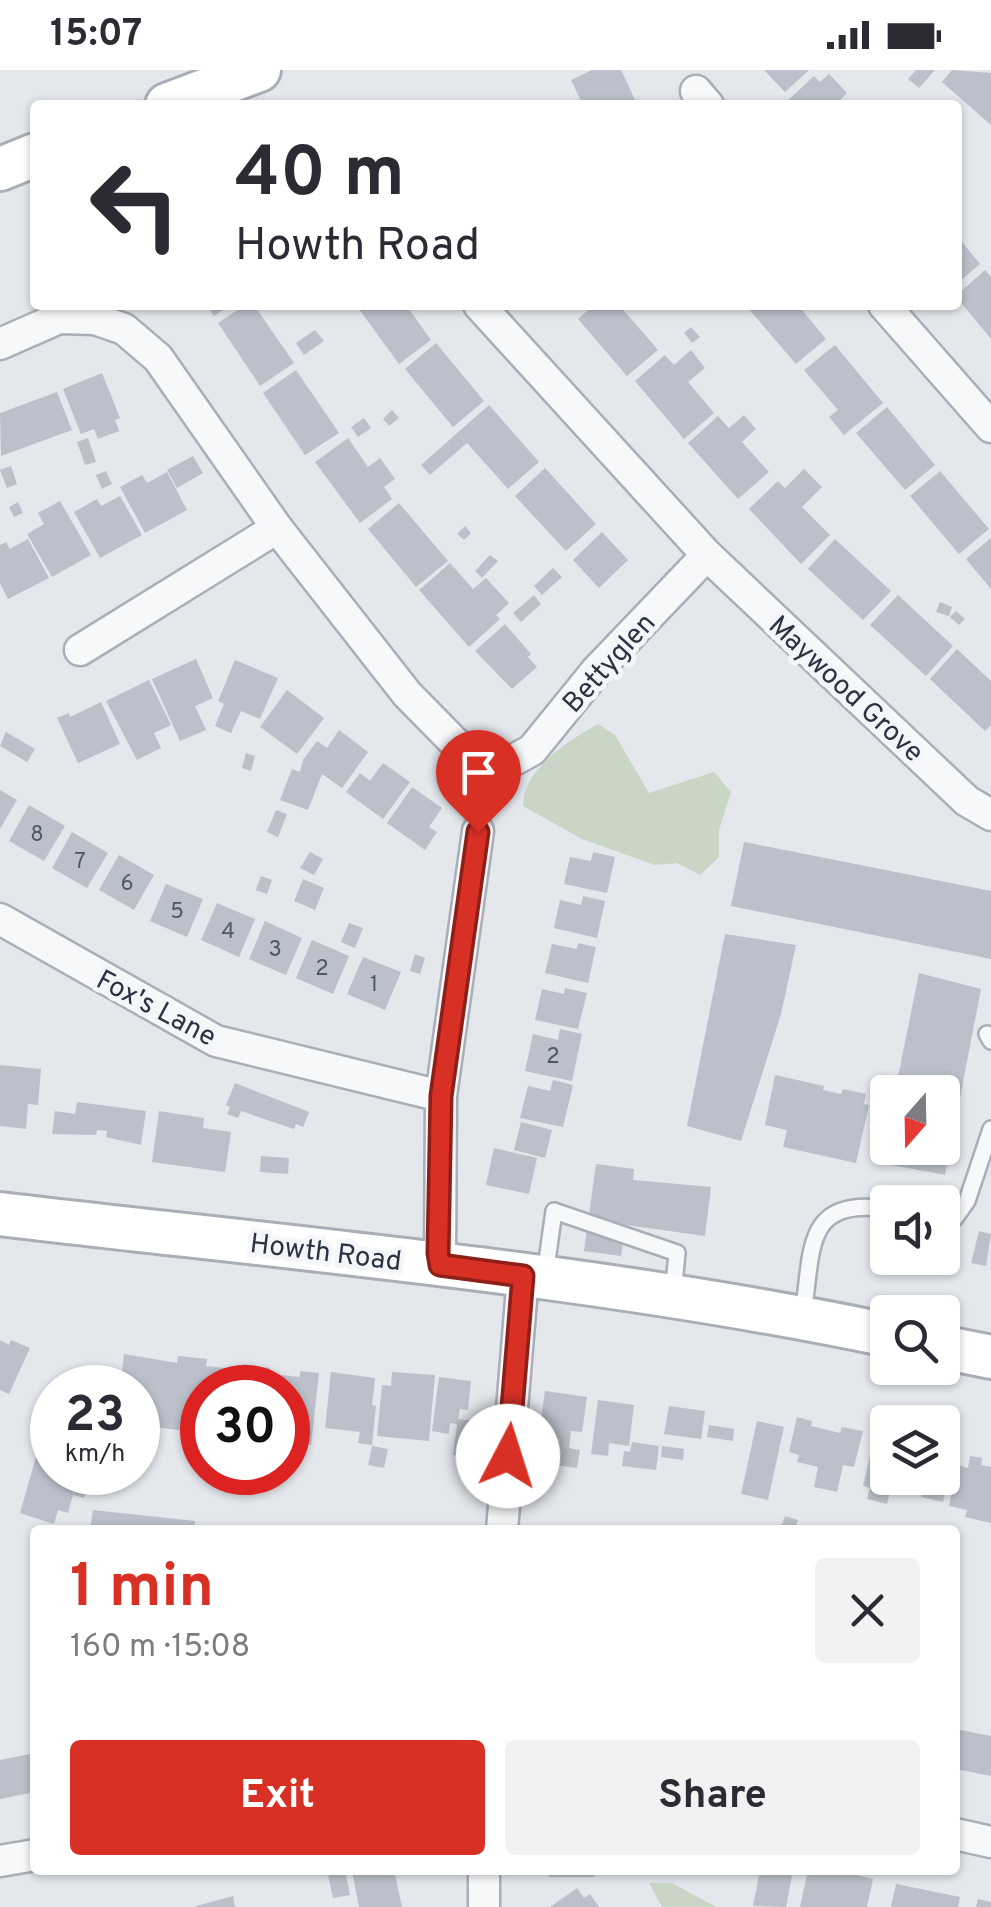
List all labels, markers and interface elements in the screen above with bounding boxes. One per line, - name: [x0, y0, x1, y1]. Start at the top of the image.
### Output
- text: 15:07: [50, 11, 142, 60]
- text: 40 m: [235, 132, 405, 221]
- icon: left: [70, 140, 200, 270]
- text: Howth Road: [235, 219, 480, 276]
- street label: Bettyglen: [556, 606, 665, 722]
- street label: Maywood Grove: [760, 609, 930, 771]
- pin: [436, 730, 521, 833]
- icon: arrive: [451, 745, 506, 800]
- house number: 8: [30, 822, 44, 849]
- house number: 7: [74, 849, 86, 876]
- house number: 6: [120, 871, 134, 898]
- house number: 5: [170, 899, 184, 926]
- house number: 4: [221, 919, 235, 946]
- house number: 3: [268, 937, 282, 964]
- house number: 2: [315, 956, 329, 983]
- street label: Fox's Lane: [89, 963, 222, 1056]
- house number: 1: [370, 972, 378, 999]
- house number: 2: [546, 1044, 560, 1071]
- north arrow: [870, 1075, 960, 1165]
- map controls: [870, 1075, 960, 1495]
- button: sound: [870, 1185, 960, 1275]
- street label: Howth Road: [248, 1227, 404, 1281]
- button: search: [870, 1295, 960, 1385]
- speed limit sign: 30: [180, 1365, 310, 1495]
- text: 23: [65, 1386, 125, 1449]
- position arrow: [456, 1404, 560, 1508]
- button: layers: [870, 1405, 960, 1495]
- text: km/h: [65, 1439, 125, 1471]
- text: 1 min: [70, 1552, 214, 1628]
- button: close: [815, 1558, 920, 1663]
- text: 160 m · 15:08: [70, 1628, 250, 1668]
- button: Exit: [70, 1740, 485, 1855]
- button: Share: [505, 1740, 920, 1855]

